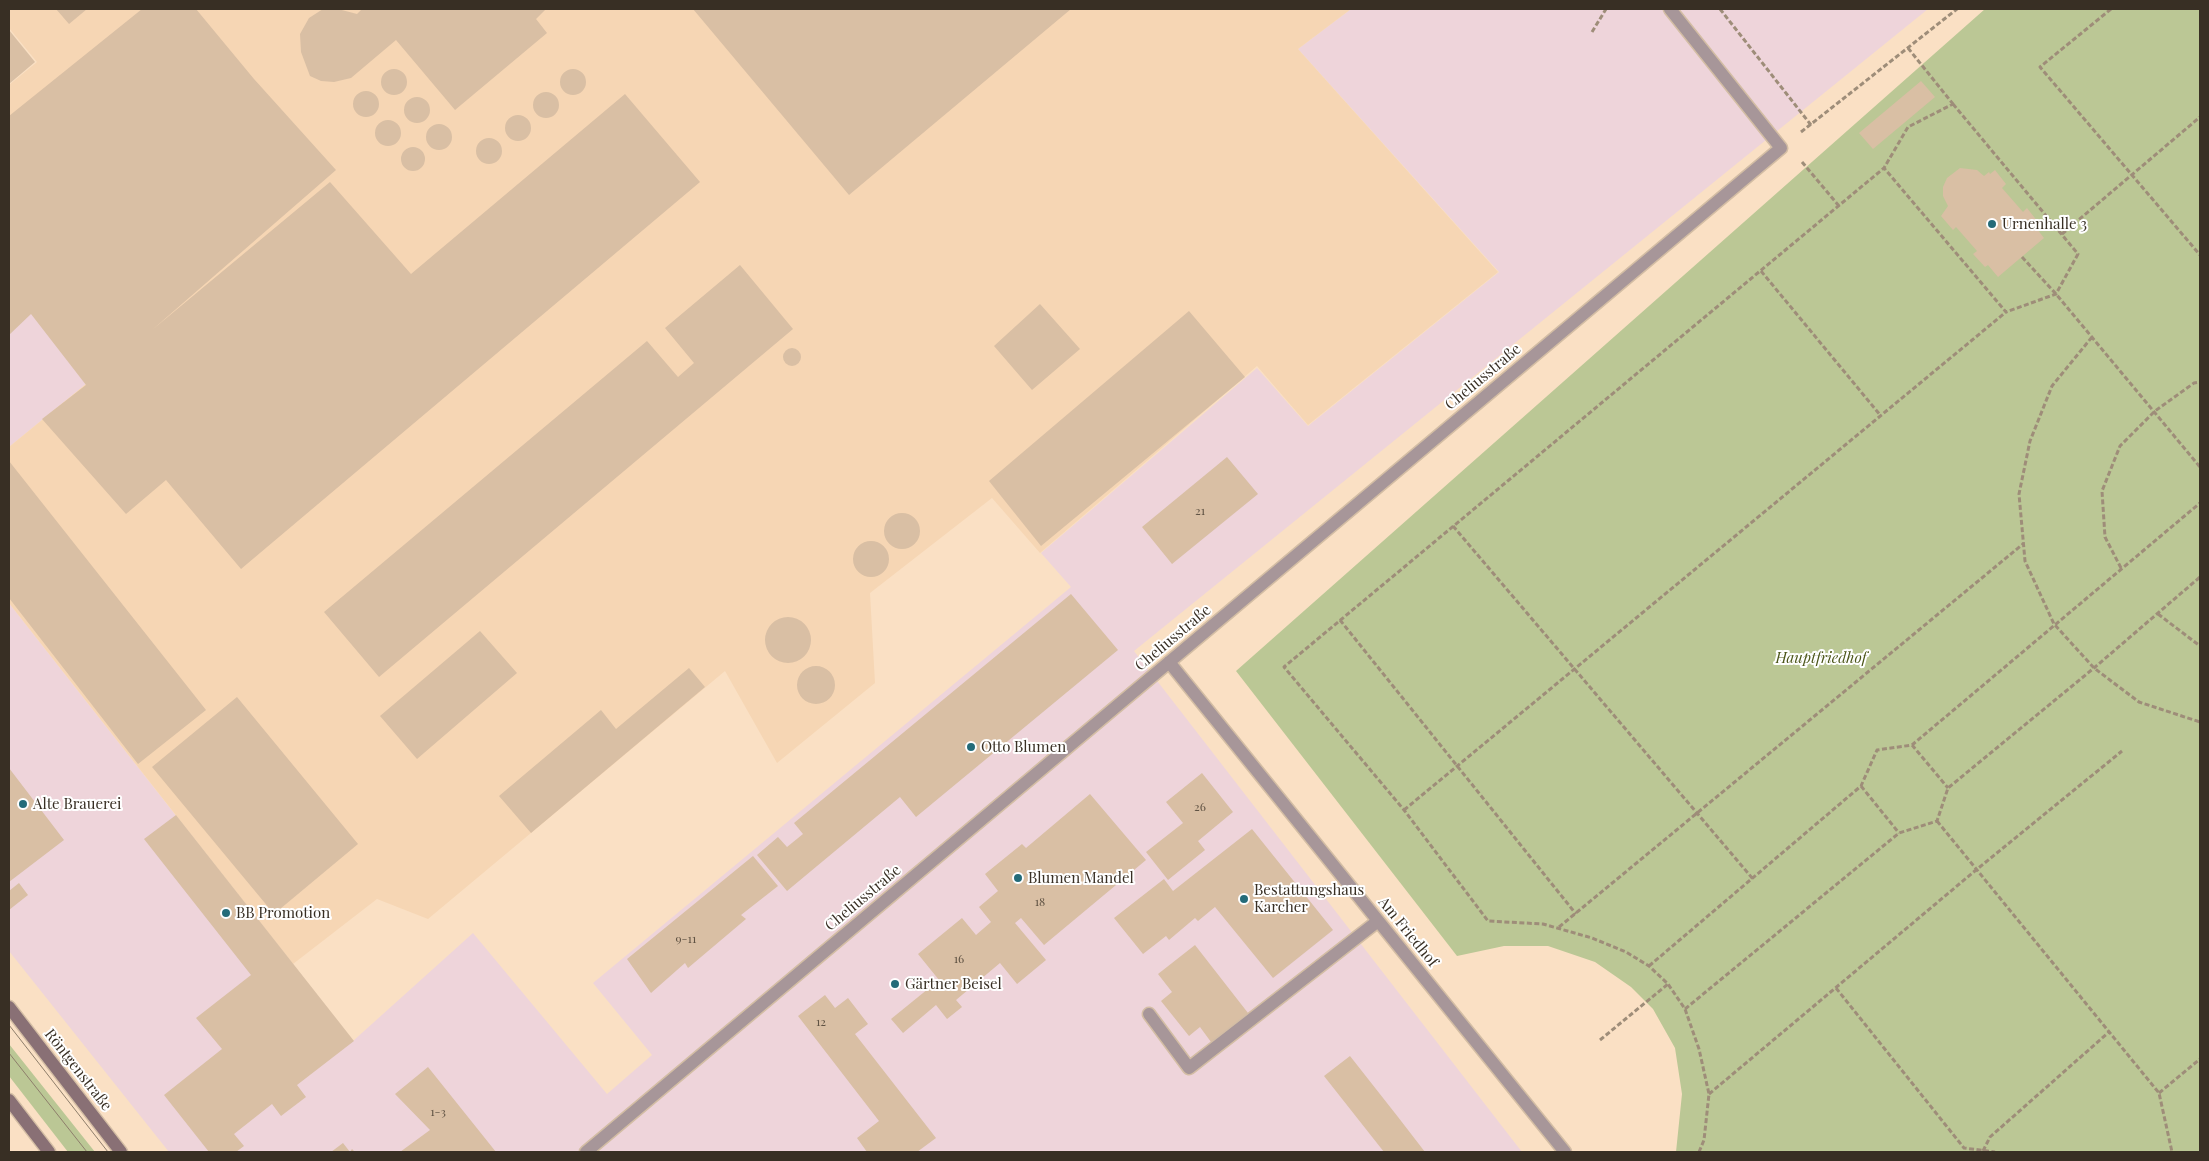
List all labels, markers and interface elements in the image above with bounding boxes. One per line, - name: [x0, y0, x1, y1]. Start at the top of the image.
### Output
- place label: Urnenhalle 3: [2002, 215, 2087, 233]
- marker: Urnenhalle 3: [1986, 218, 1998, 230]
- street label: Cheliusstraße: [1441, 340, 1525, 414]
- house number: 21: [1195, 504, 1205, 518]
- street label: Cheliusstraße: [1131, 601, 1215, 675]
- park label: Hauptfriedhof: [1775, 649, 1867, 667]
- place label: Otto Blumen: [981, 738, 1066, 756]
- marker: Otto Blumen: [965, 741, 977, 753]
- place label: Alte Brauerei: [33, 795, 121, 813]
- marker: Alte Brauerei: [17, 798, 29, 810]
- house number: 26: [1194, 800, 1206, 814]
- street label: Cheliusstraße: [821, 861, 905, 935]
- place label: Blumen Mandel: [1028, 869, 1134, 887]
- marker: Blumen Mandel: [1012, 872, 1024, 884]
- place label: Bestattungshaus Karcher: [1254, 881, 1364, 916]
- marker: Bestattungshaus Karcher: [1238, 893, 1250, 905]
- street label: Am Friedhof: [1374, 894, 1442, 970]
- house number: 18: [1035, 895, 1045, 909]
- place label: BB Promotion: [236, 904, 330, 922]
- marker: BB Promotion: [220, 907, 232, 919]
- house number: 9-11: [676, 932, 696, 946]
- house number: 16: [954, 952, 964, 966]
- place label: Gärtner Beisel: [905, 975, 1002, 993]
- marker: Gärtner Beisel: [889, 978, 901, 990]
- house number: 12: [816, 1015, 826, 1029]
- street label: Röntgenstraße: [41, 1026, 115, 1114]
- house number: 1-3: [430, 1105, 446, 1119]

